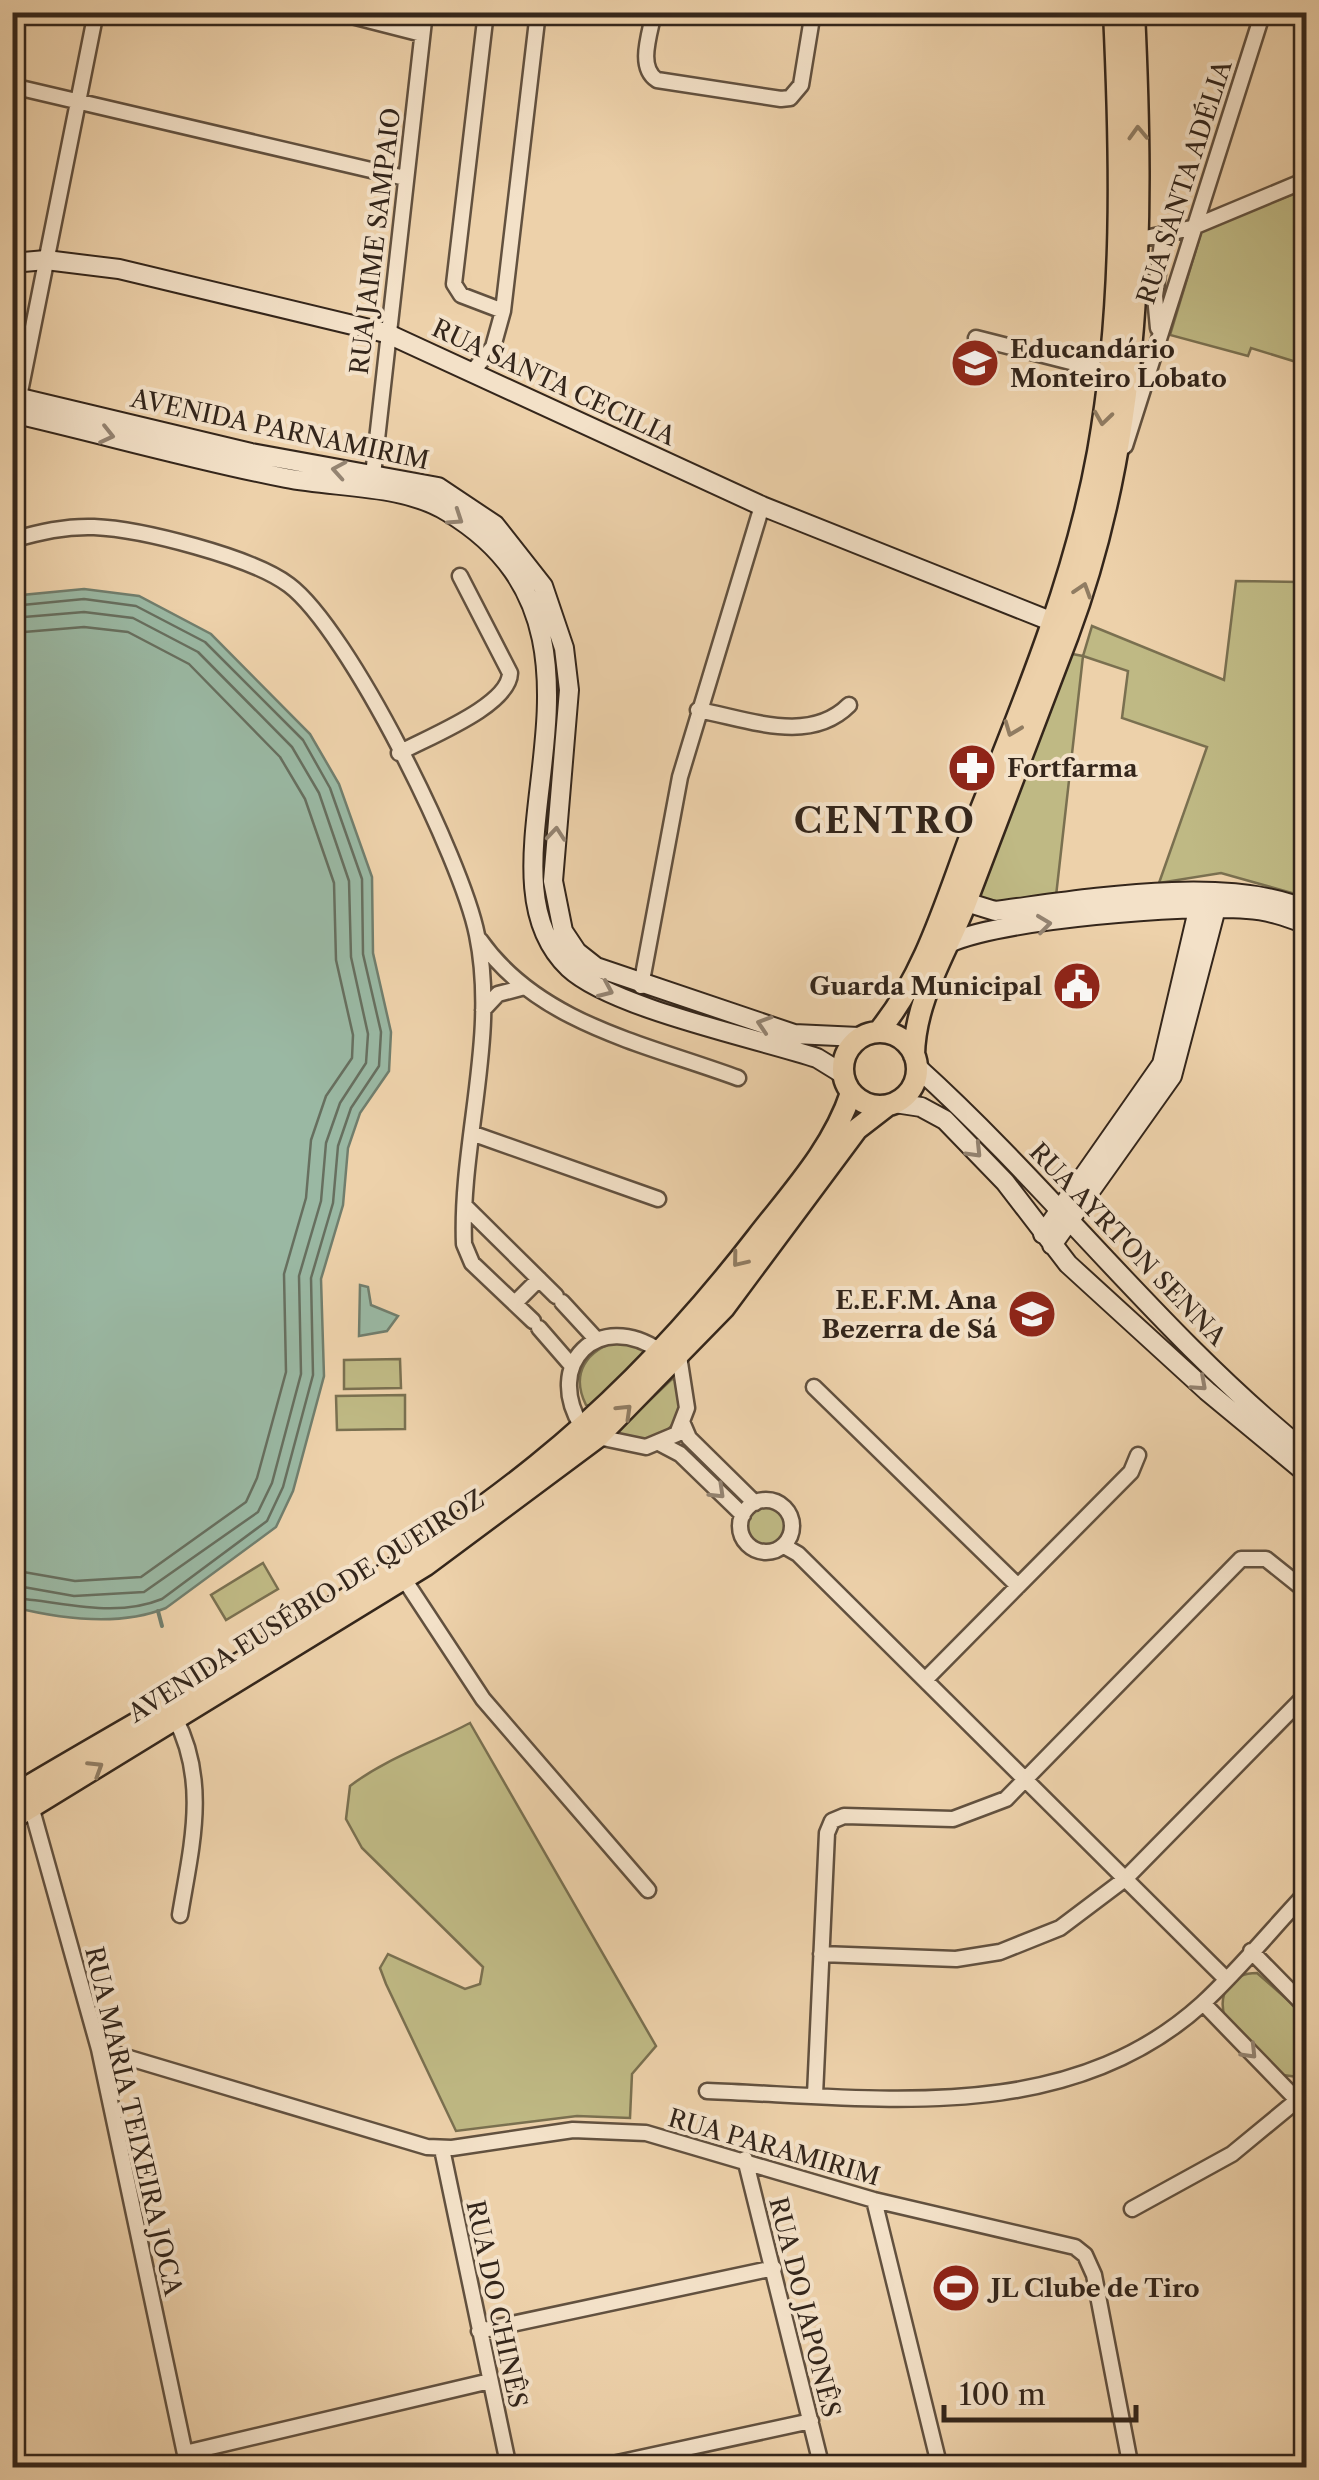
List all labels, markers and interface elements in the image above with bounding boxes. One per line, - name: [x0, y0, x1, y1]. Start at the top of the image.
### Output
- street label: RUA SANTA ADÉLIA: [1130, 56, 1239, 308]
- street label: RUA JAIME SAMPAIO: [344, 106, 407, 376]
- one-way arrow: [1128, 124, 1149, 140]
- street label: RUA SANTA CECILIA: [427, 312, 681, 453]
- place label: Educandário Monteiro Lobato: [1010, 334, 1227, 394]
- school or university icon: Educandário Monteiro Lobato: [949, 337, 1001, 389]
- street label: AVENIDA PARNAMIRIM: [127, 383, 432, 476]
- one-way arrow: [1094, 410, 1115, 426]
- one-way arrow: [98, 423, 115, 444]
- one-way arrow: [331, 460, 347, 481]
- one-way arrow: [444, 506, 463, 524]
- one-way arrow: [1071, 583, 1091, 600]
- one-way arrow: [1004, 720, 1024, 737]
- pharmacy icon: Fortfarma: [946, 742, 998, 794]
- place label: Fortfarma: [1007, 753, 1138, 784]
- district label: CENTRO: [794, 799, 976, 842]
- one-way arrow: [545, 826, 567, 842]
- one-way arrow: [1037, 914, 1053, 935]
- public building icon: Guarda Municipal: [1051, 960, 1103, 1012]
- place label: Guarda Municipal: [809, 971, 1042, 1002]
- one-way arrow: [595, 978, 613, 998]
- one-way arrow: [756, 1015, 773, 1036]
- street label: RUA AYRTON SENNA: [1023, 1136, 1233, 1353]
- one-way arrow: [964, 1140, 982, 1158]
- one-way arrow: [733, 1248, 751, 1266]
- place label: E.E.F.M. Ana Bezerra de Sá: [822, 1285, 998, 1345]
- school or university icon: E.E.F.M. Ana Bezerra de Sá: [1006, 1288, 1058, 1340]
- one-way arrow: [1188, 1372, 1207, 1390]
- one-way arrow: [613, 1404, 631, 1422]
- one-way arrow: [707, 1480, 725, 1498]
- street label: AVENIDA EUSÉBIO DE QUEIROZ: [122, 1484, 490, 1730]
- one-way arrow: [85, 1761, 103, 1780]
- street label: RUA MARIA TEIXEIRA JOCA: [78, 1944, 189, 2299]
- one-way arrow: [1239, 2040, 1257, 2059]
- street label: RUA PARAMIRIM: [664, 2102, 883, 2193]
- street label: RUA DO JAPONÊS: [762, 2194, 847, 2420]
- street label: RUA DO CHINÊS: [459, 2198, 534, 2411]
- sports icon: JL Clube de Tiro: [930, 2262, 982, 2314]
- place label: JL Clube de Tiro: [987, 2273, 1200, 2304]
- scale bar: [944, 2360, 1136, 2422]
- text: 100 m: [959, 2376, 1046, 2413]

